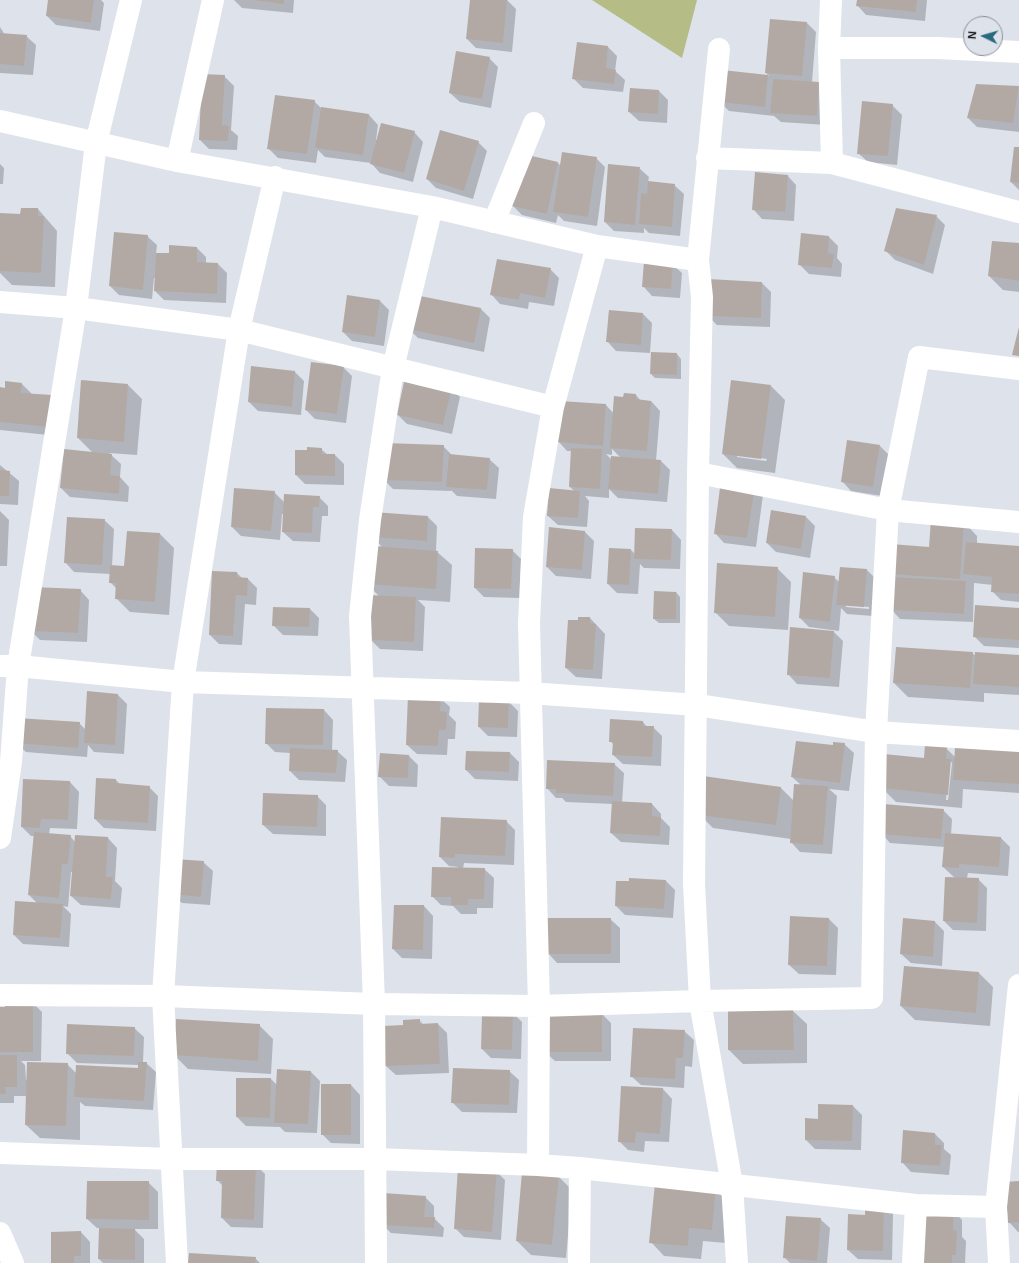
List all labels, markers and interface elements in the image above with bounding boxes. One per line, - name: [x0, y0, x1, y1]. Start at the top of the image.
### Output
- north arrow: [963, 16, 1003, 56]
- text: N: [966, 31, 978, 40]

